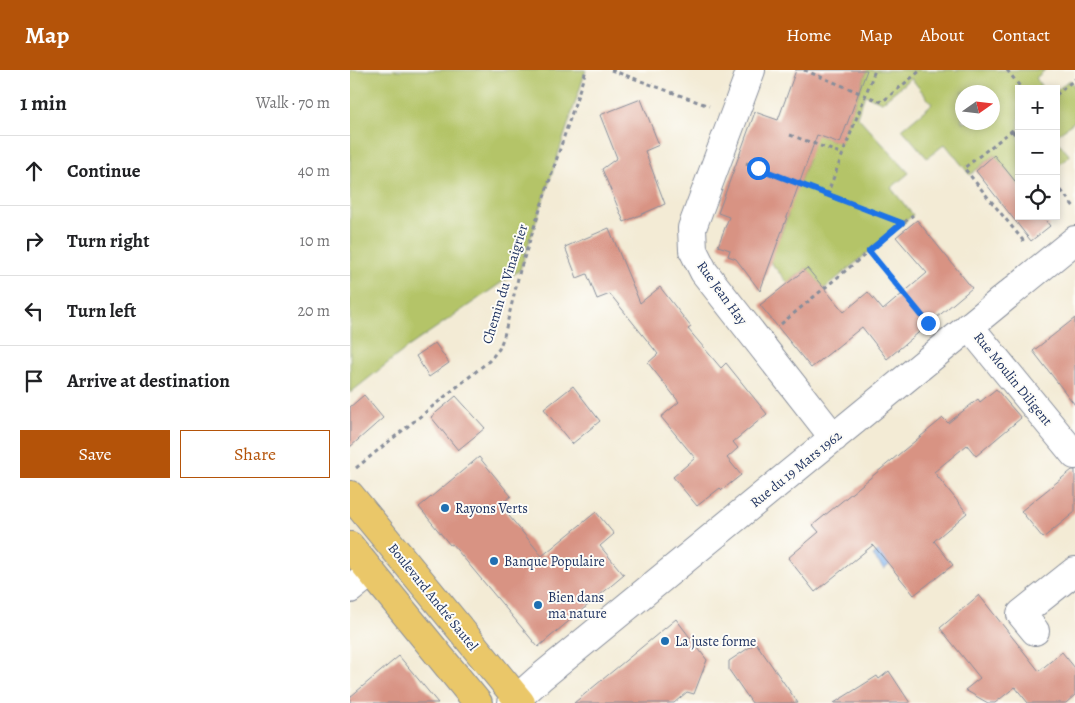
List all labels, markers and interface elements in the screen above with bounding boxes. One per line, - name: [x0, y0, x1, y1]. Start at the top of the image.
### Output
- text: Map: [25, 19, 69, 51]
- text: Home: [786, 23, 831, 47]
- text: Map: [859, 23, 892, 47]
- text: About: [920, 23, 964, 47]
- text: Contact: [992, 23, 1050, 47]
- north arrow: [955, 85, 1000, 130]
- map controls: [1015, 85, 1060, 220]
- button: +: [1015, 85, 1060, 130]
- text: 1 min: [20, 89, 67, 117]
- text: Walk · 70 m: [256, 92, 330, 114]
- button: −: [1015, 130, 1060, 175]
- icon: ahead: [20, 157, 48, 185]
- route start: [747, 157, 770, 180]
- text: Continue: [67, 158, 141, 184]
- text: 40 m: [298, 160, 330, 182]
- button: locate: [1015, 175, 1060, 220]
- street label: Chemin du Vinaigrier: [478, 221, 532, 346]
- icon: right: [20, 227, 48, 255]
- text: Turn right: [67, 228, 149, 254]
- text: 10 m: [300, 230, 330, 252]
- street label: Rue Jean Hay: [692, 257, 752, 329]
- icon: left: [20, 297, 48, 325]
- text: Turn left: [67, 298, 136, 324]
- text: 20 m: [297, 300, 330, 322]
- route end: [917, 312, 940, 335]
- street label: Rue Moulin Diligent: [969, 328, 1057, 430]
- icon: arrive: [20, 367, 48, 395]
- text: Arrive at destination: [67, 368, 230, 394]
- street label: Rue du 19 Mars 1962: [746, 426, 846, 512]
- button: Save: [20, 430, 170, 478]
- button: Share: [180, 430, 330, 478]
- place label: Rayons Verts: [455, 499, 528, 518]
- marker: Rayons Verts: [439, 502, 451, 514]
- street label: Boulevard André Sautel: [384, 539, 483, 655]
- place label: Banque Populaire: [504, 552, 605, 571]
- marker: Banque Populaire: [488, 555, 500, 567]
- place label: Bien dans ma nature: [548, 588, 607, 623]
- marker: Bien dans ma nature: [532, 599, 544, 611]
- place label: La juste forme: [675, 632, 756, 651]
- marker: La juste forme: [659, 635, 671, 647]

